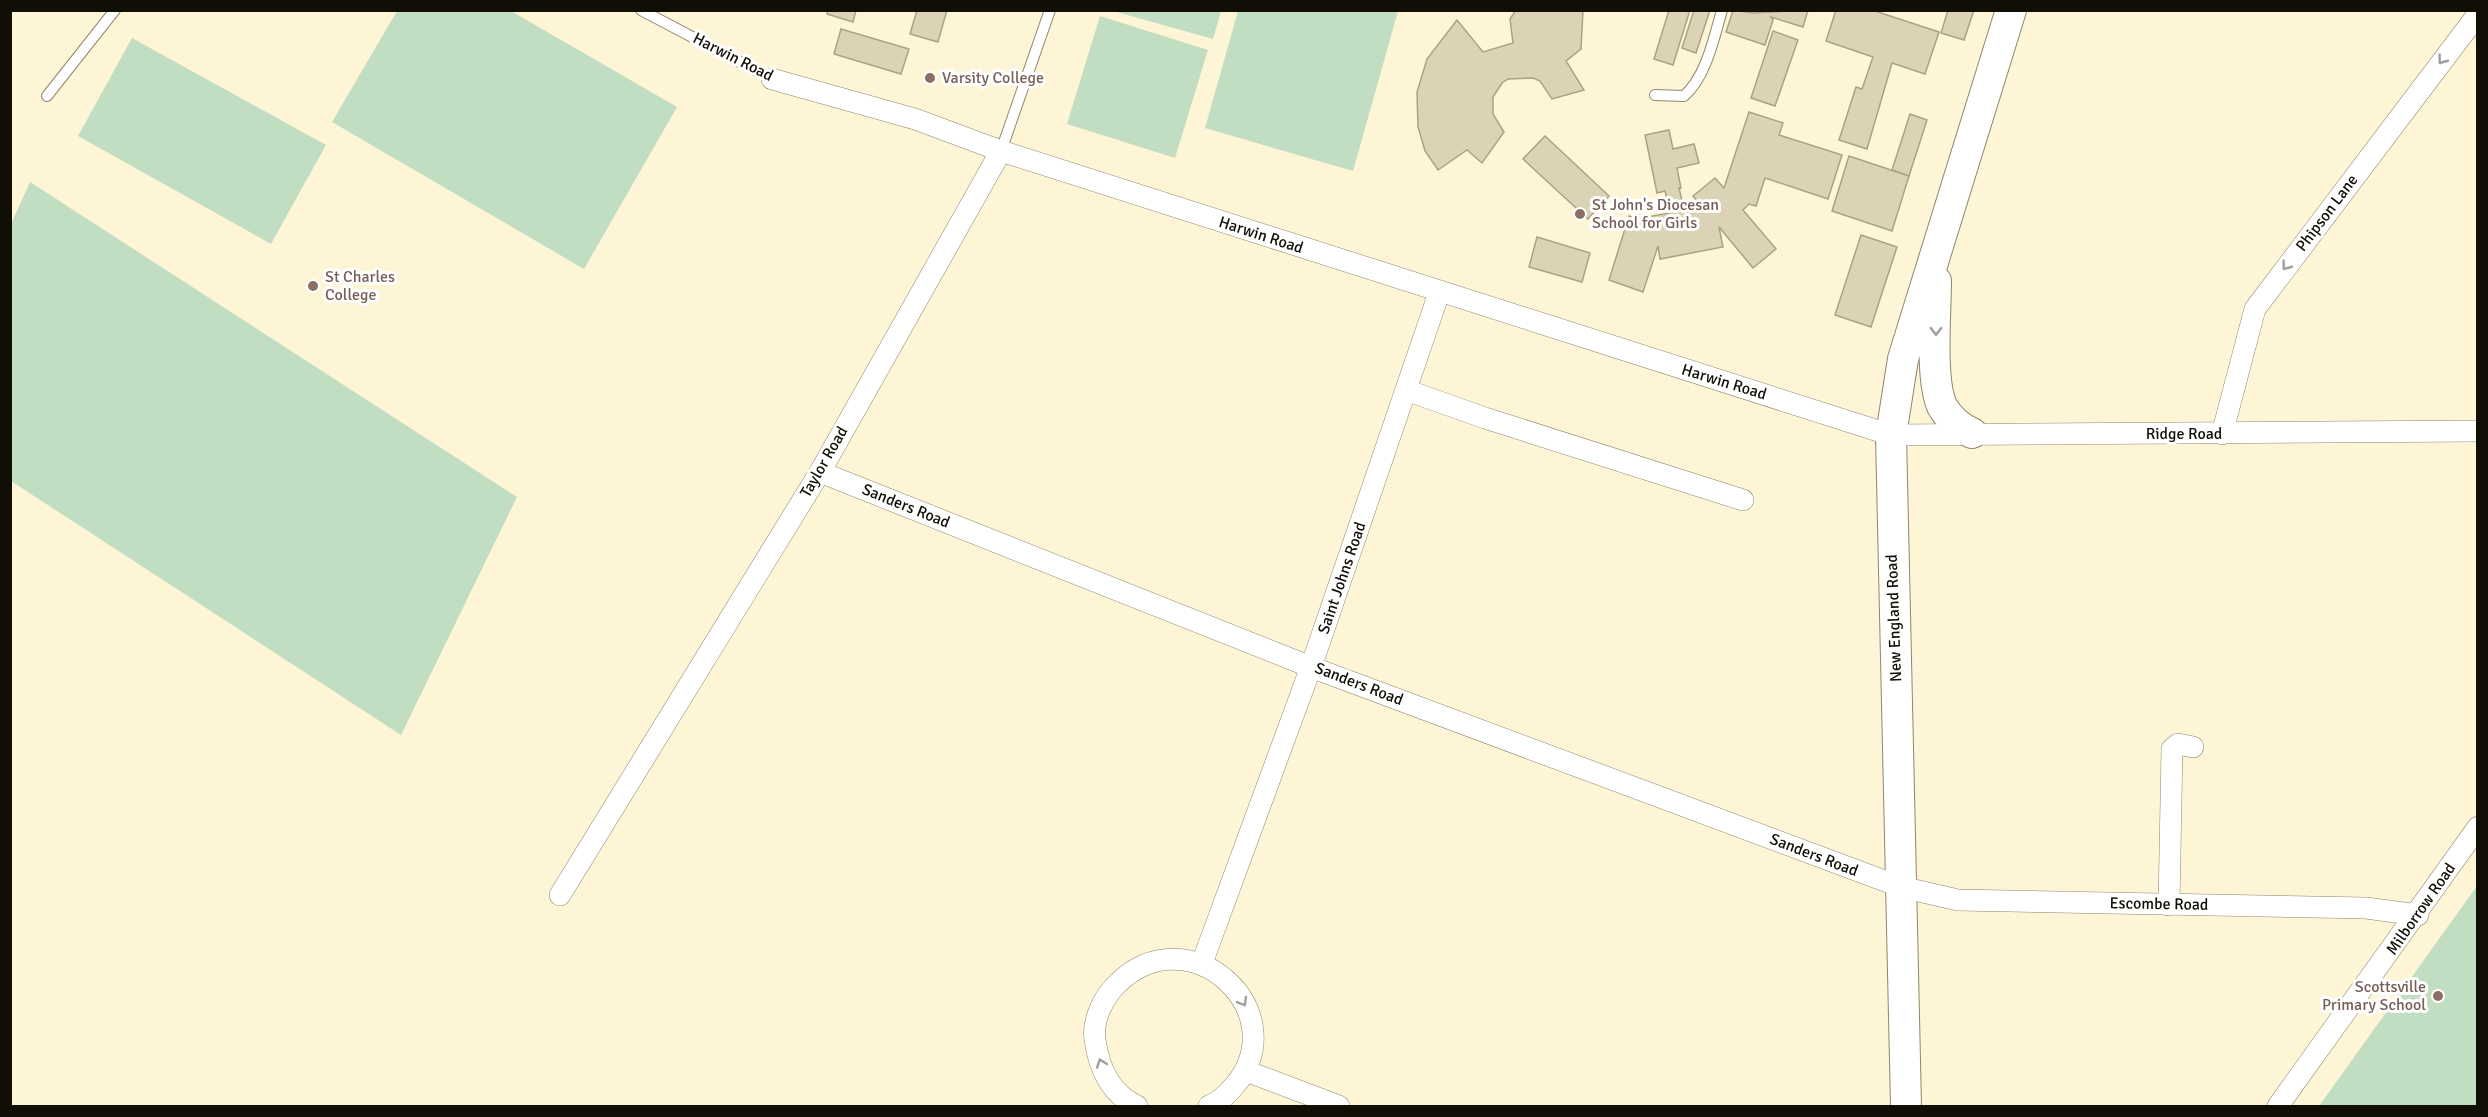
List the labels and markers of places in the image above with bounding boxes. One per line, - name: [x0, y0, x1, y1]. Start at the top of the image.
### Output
- place label: Varsity College: [942, 68, 1044, 88]
- marker: Varsity College: [923, 71, 937, 85]
- place label: St John's Diocesan School for Girls: [1592, 195, 1719, 233]
- marker: St John's Diocesan School for Girls: [1573, 207, 1587, 221]
- place label: St Charles College: [325, 267, 395, 305]
- marker: St Charles College: [306, 279, 320, 293]
- place label: Scottsville Primary School: [2322, 977, 2426, 1015]
- marker: Scottsville Primary School: [2431, 989, 2445, 1003]

